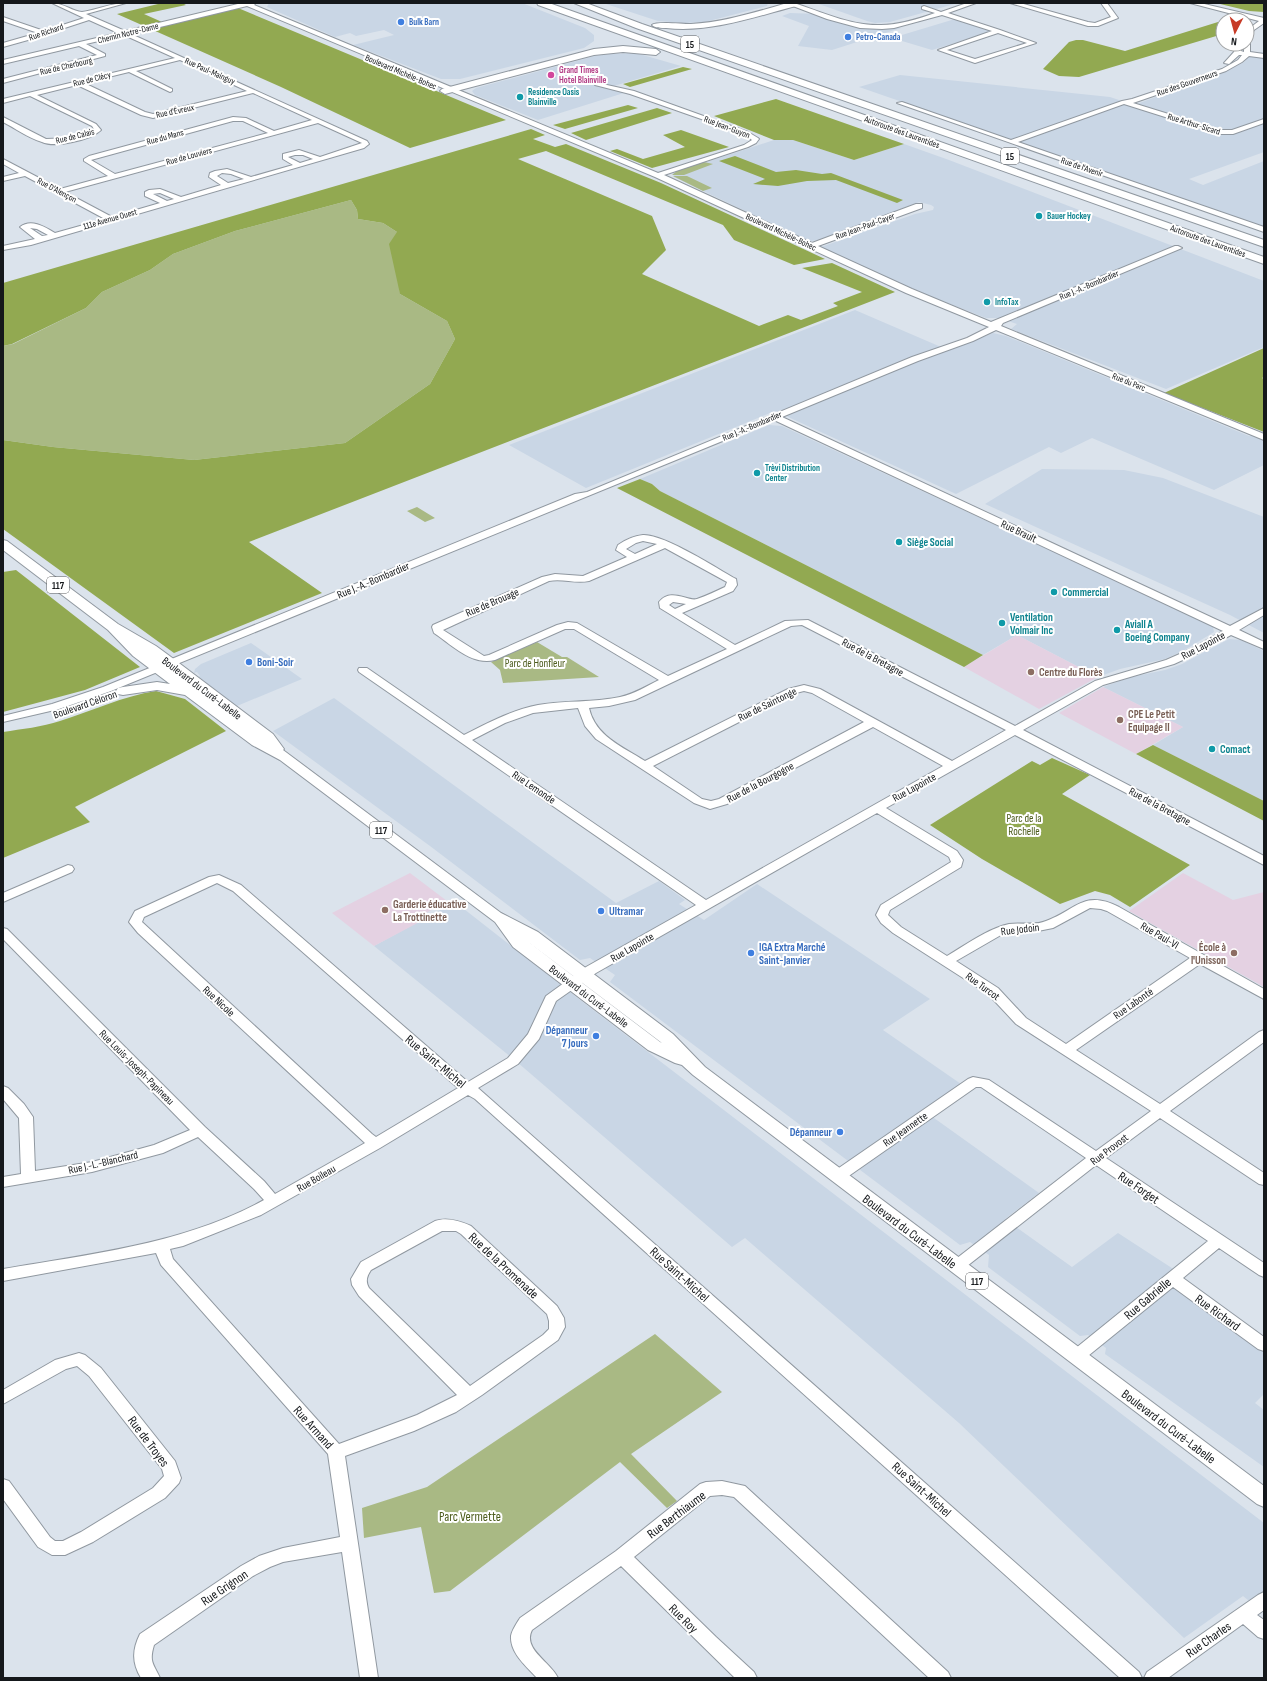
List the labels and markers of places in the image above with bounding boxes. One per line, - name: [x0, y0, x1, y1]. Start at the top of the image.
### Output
- marker: Bulk Barn: [396, 17, 406, 27]
- place label: Bulk Barn: [409, 17, 439, 28]
- marker: Petro-Canada: [843, 32, 853, 42]
- place label: Petro-Canada: [856, 32, 901, 43]
- place label: Grand Times Hotel Blainville: [559, 65, 607, 86]
- marker: Grand Times Hotel Blainville: [546, 70, 556, 80]
- place label: Residence Oasis Blainville: [528, 87, 580, 108]
- marker: Residence Oasis Blainville: [515, 92, 525, 102]
- marker: Bauer Hockey: [1034, 211, 1044, 221]
- place label: Bauer Hockey: [1047, 211, 1091, 222]
- marker: InfoTax: [982, 297, 992, 307]
- place label: InfoTax: [995, 297, 1019, 308]
- place label: Trèvi Distribution Center: [765, 463, 820, 484]
- marker: Trèvi Distribution Center: [752, 468, 762, 478]
- place label: Siège Social: [907, 536, 953, 549]
- marker: Siège Social: [894, 537, 904, 547]
- place label: Commercial: [1062, 586, 1109, 599]
- marker: Commercial: [1049, 587, 1059, 597]
- place label: Ventilation Volmair Inc: [1010, 611, 1053, 637]
- marker: Ventilation Volmair Inc: [997, 618, 1007, 628]
- place label: Aviall A Boeing Company: [1124, 618, 1190, 644]
- marker: Aviall A Boeing Company: [1112, 625, 1122, 635]
- place label: Boni-Soir: [257, 656, 294, 669]
- marker: Boni-Soir: [244, 657, 254, 667]
- place label: Centre du Florès: [1039, 666, 1103, 679]
- marker: Centre du Florès: [1026, 667, 1036, 677]
- place label: CPE Le Petit Equipage II: [1128, 708, 1175, 734]
- marker: CPE Le Petit Equipage II: [1115, 715, 1125, 725]
- place label: Comact: [1220, 743, 1251, 756]
- marker: Comact: [1207, 744, 1217, 754]
- place label: Garderie éducative La Trottinette: [393, 898, 467, 924]
- marker: Garderie éducative La Trottinette: [380, 905, 390, 915]
- place label: Ultramar: [609, 905, 644, 918]
- marker: Ultramar: [596, 906, 606, 916]
- place label: IGA Extra Marché Saint-Janvier: [759, 941, 826, 967]
- place label: École à l'Unisson: [1191, 941, 1226, 967]
- marker: IGA Extra Marché Saint-Janvier: [746, 948, 756, 958]
- marker: École à l'Unisson: [1229, 948, 1239, 958]
- place label: Dépanneur 7 Jours: [546, 1024, 589, 1050]
- marker: Dépanneur 7 Jours: [591, 1031, 601, 1041]
- place label: Dépanneur: [790, 1126, 833, 1139]
- marker: Dépanneur: [835, 1127, 845, 1137]

